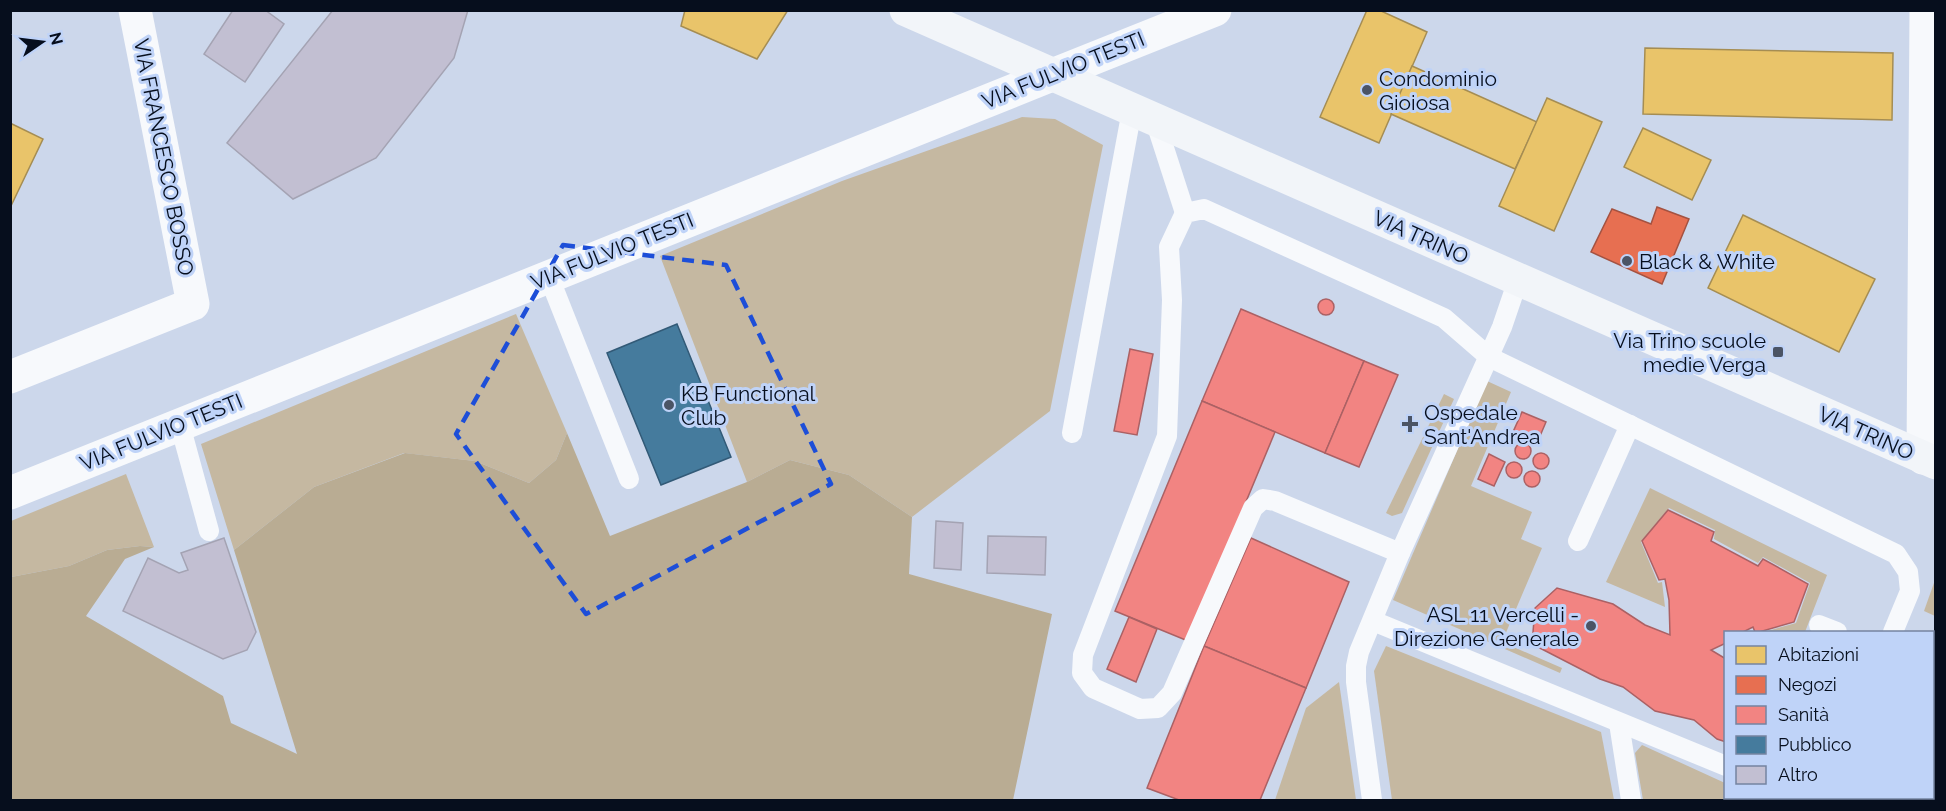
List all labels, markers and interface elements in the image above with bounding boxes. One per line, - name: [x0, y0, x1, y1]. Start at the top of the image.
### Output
- north arrow: [12, 12, 72, 72]
- street label: VIA FULVIO TESTI: [978, 26, 1148, 114]
- text: N: [45, 30, 67, 47]
- street label: VIA FRANCESCO BOSSO: [129, 36, 199, 278]
- place label: Condominio Gioiosa: [1379, 66, 1497, 115]
- marker: Condominio Gioiosa: [1360, 83, 1374, 97]
- street label: VIA TRINO: [1370, 205, 1472, 269]
- street label: VIA FULVIO TESTI: [527, 207, 697, 295]
- place label: Black & White: [1639, 249, 1775, 274]
- marker: Black & White: [1620, 254, 1634, 268]
- place label: Via Trino scuole medie Verga: [1613, 328, 1766, 377]
- marker: Via Trino scuole medie Verga: [1771, 345, 1785, 359]
- place label: KB Functional Club: [681, 381, 816, 430]
- street label: VIA FULVIO TESTI: [76, 388, 246, 476]
- marker: KB Functional Club: [662, 398, 676, 412]
- place label: Ospedale Sant'Andrea: [1424, 400, 1540, 449]
- street label: VIA TRINO: [1815, 401, 1917, 465]
- marker: Ospedale Sant'Andrea: [1401, 415, 1419, 433]
- place label: ASL 11 Vercelli - Direzione Generale: [1394, 602, 1579, 651]
- marker: ASL 11 Vercelli - Direzione Generale: [1584, 619, 1598, 633]
- legend: [1724, 631, 1934, 799]
- text: Abitazioni: [1778, 644, 1859, 665]
- text: Negozi: [1778, 674, 1837, 695]
- text: Sanità: [1778, 704, 1829, 725]
- text: Pubblico: [1778, 734, 1852, 755]
- text: Altro: [1778, 764, 1818, 785]

